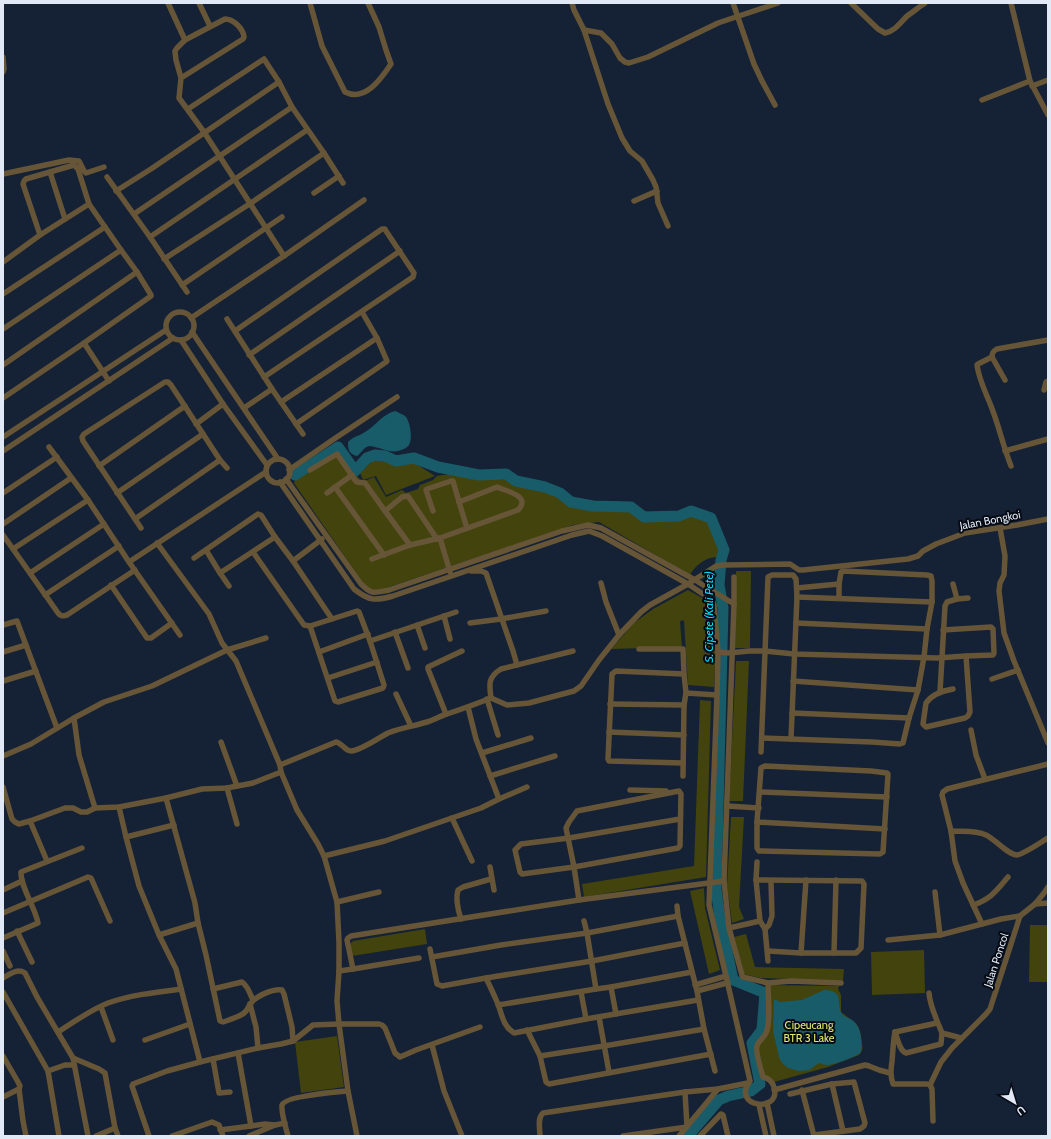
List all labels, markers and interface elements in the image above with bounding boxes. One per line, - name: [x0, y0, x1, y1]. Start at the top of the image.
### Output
- street label: Jalan Bongkoi: [957, 507, 1022, 533]
- water label: S. Cipete (Kali Pete): [701, 571, 716, 663]
- street label: Jalan Poncol: [980, 931, 1011, 990]
- park label: Cipeucang BTR 3 Lake: [784, 1018, 835, 1045]
- north arrow: [995, 1083, 1035, 1123]
- text: U: [1014, 1103, 1029, 1119]

